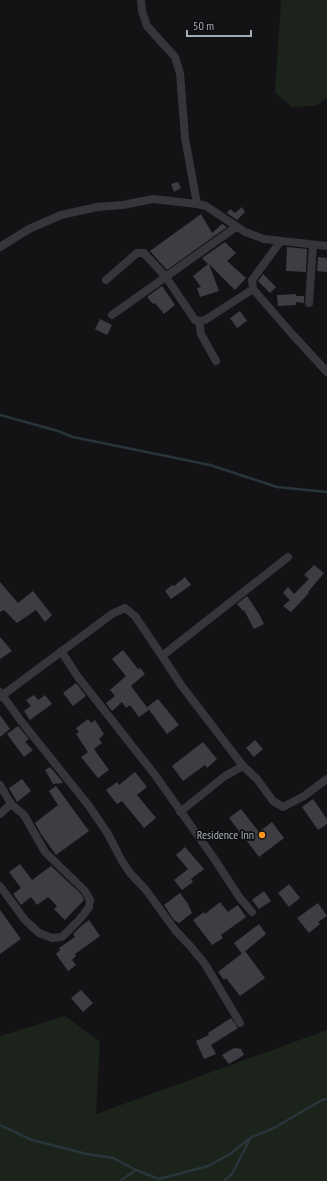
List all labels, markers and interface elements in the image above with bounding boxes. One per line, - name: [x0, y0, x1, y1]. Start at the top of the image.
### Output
- scale bar: [187, 12, 251, 38]
- text: 50 m: [193, 18, 214, 33]
- place label: Residence Inn: [197, 827, 254, 842]
- marker: Residence Inn: [257, 830, 267, 840]

